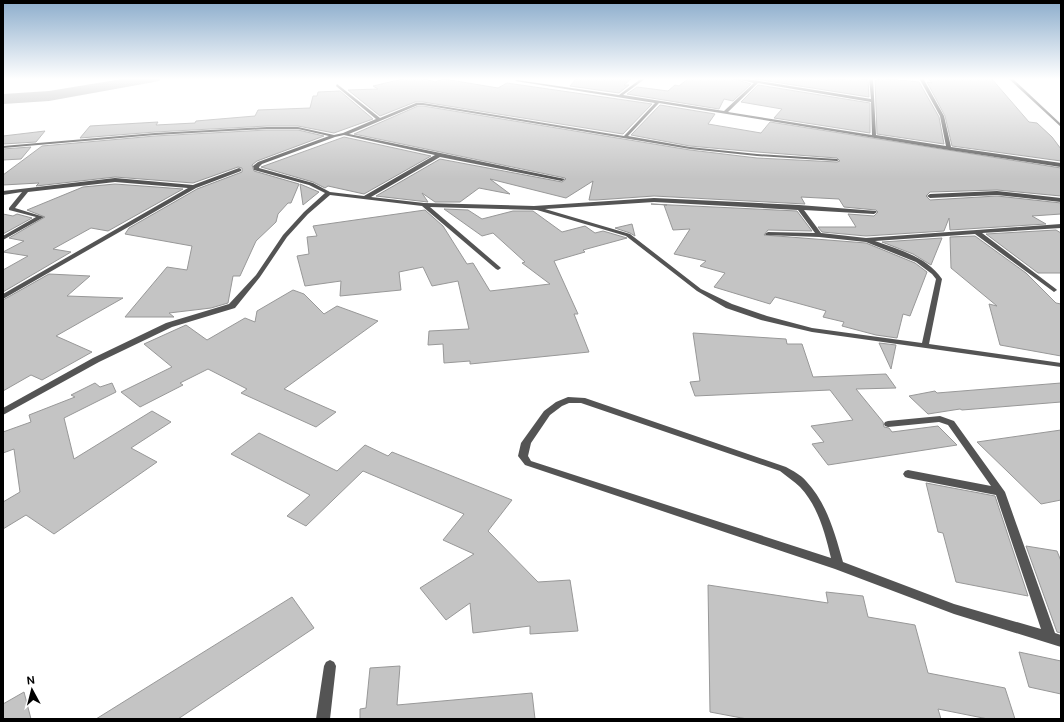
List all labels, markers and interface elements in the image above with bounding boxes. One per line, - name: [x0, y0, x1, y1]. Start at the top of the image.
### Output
- north arrow: [12, 670, 52, 710]
- text: N: [26, 673, 36, 688]

